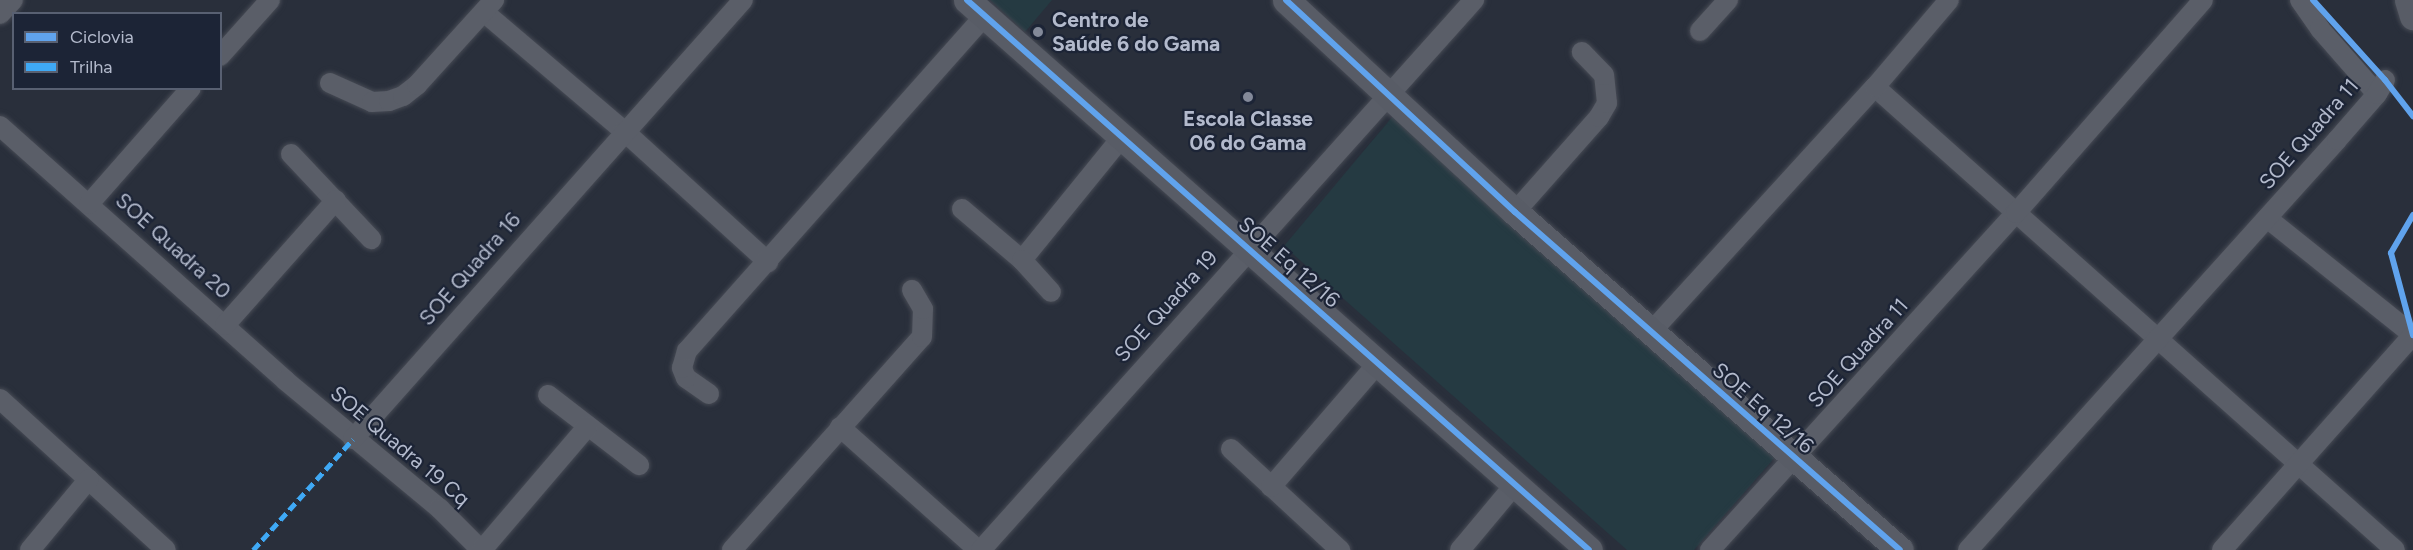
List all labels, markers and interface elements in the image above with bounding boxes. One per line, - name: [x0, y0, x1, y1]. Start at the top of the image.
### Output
- place label: Centro de Saúde 6 do Gama: [1052, 7, 1220, 57]
- legend: [12, 12, 222, 90]
- marker: Centro de Saúde 6 do Gama: [1029, 23, 1047, 41]
- text: Ciclovia: [70, 26, 134, 48]
- text: Trilha: [70, 56, 113, 78]
- street label: SOE Quadra 11: [2254, 74, 2364, 194]
- marker: Escola Classe 06 do Gama: [1241, 90, 1255, 104]
- place label: Escola Classe 06 do Gama: [1183, 106, 1313, 156]
- street label: SOE Quadra 20: [110, 188, 236, 304]
- street label: SOE Quadra 16: [414, 207, 526, 331]
- street label: SOE Eq 12/16: [1233, 211, 1345, 313]
- street label: SOE Quadra 19: [1109, 245, 1223, 367]
- street label: SOE Quadra 11: [1802, 293, 1914, 413]
- street label: SOE Eq 12/16: [1707, 357, 1819, 459]
- street label: SOE Quadra 19 Cq: [325, 380, 475, 512]

